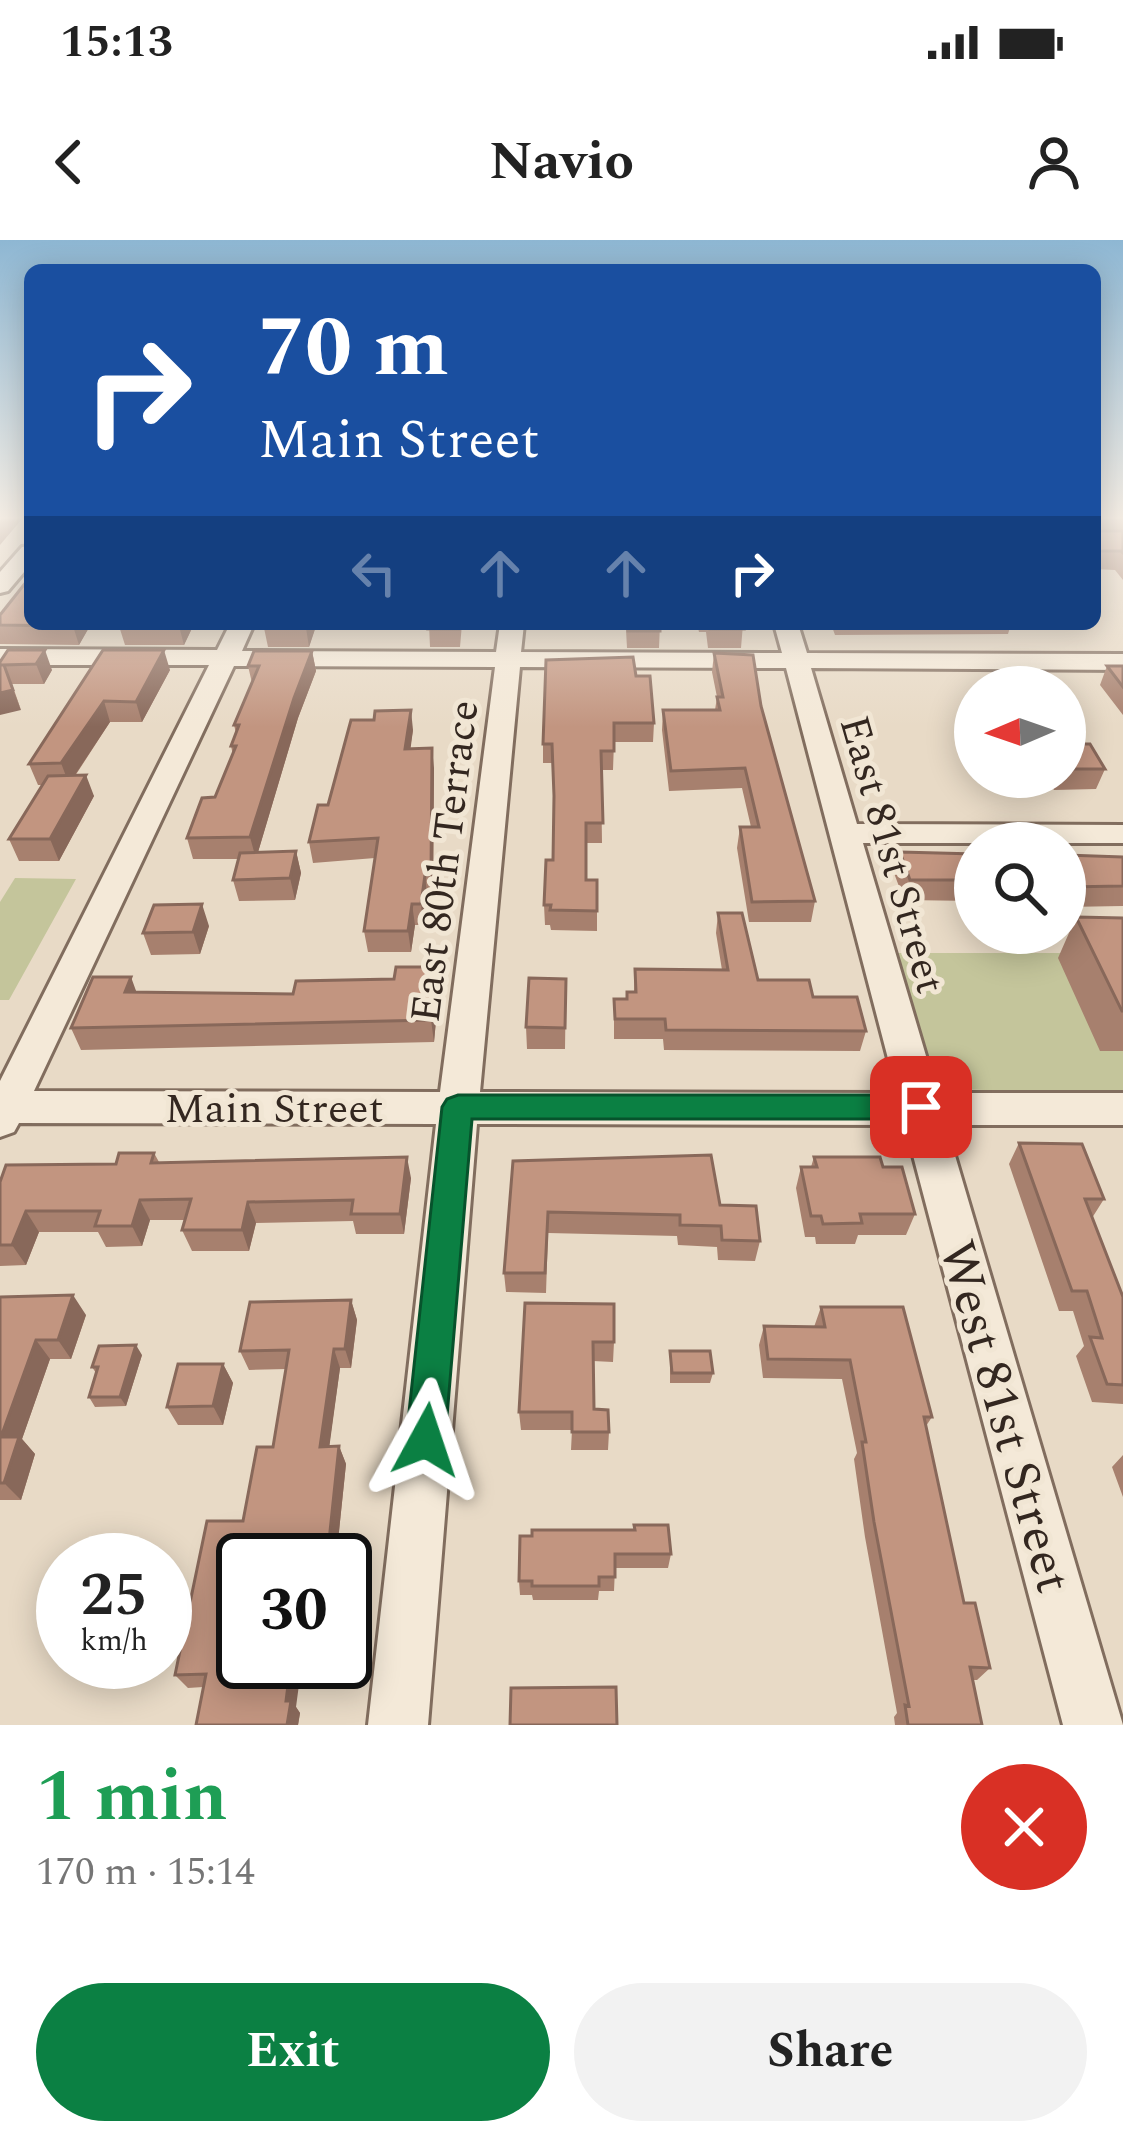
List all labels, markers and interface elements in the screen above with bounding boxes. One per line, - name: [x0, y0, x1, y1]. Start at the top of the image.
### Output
- text: 15:13: [60, 8, 173, 77]
- text: Navio: [489, 121, 634, 203]
- icon: back: [36, 129, 102, 195]
- icon: person: [1021, 129, 1087, 195]
- text: 70 m: [258, 285, 449, 413]
- icon: right: [60, 312, 216, 468]
- text: Main Street: [258, 400, 540, 482]
- icon: left: [341, 540, 407, 606]
- icon: ahead: [467, 540, 533, 606]
- icon: ahead: [593, 540, 659, 606]
- icon: right: [719, 540, 785, 606]
- north arrow: [954, 666, 1086, 798]
- map controls: [954, 666, 1086, 954]
- street label: East 80th Terrace: [394, 697, 496, 1026]
- street label: East 81st Street: [822, 708, 961, 1001]
- button: search: [954, 822, 1086, 954]
- pin: [870, 1056, 972, 1158]
- icon: arrive: [888, 1074, 954, 1140]
- street label: Main Street: [164, 1078, 384, 1141]
- street label: West 81st Street: [917, 1232, 1092, 1602]
- position arrow: [363, 1377, 489, 1503]
- speed limit sign: 30: [216, 1533, 372, 1689]
- text: 25: [80, 1550, 148, 1642]
- text: km/h: [80, 1618, 148, 1664]
- text: 1 min: [36, 1743, 228, 1852]
- button: close: [961, 1764, 1087, 1890]
- text: 170 m · 15:14: [36, 1843, 255, 1902]
- button: Exit: [36, 1983, 550, 2121]
- button: Share: [574, 1983, 1087, 2121]

